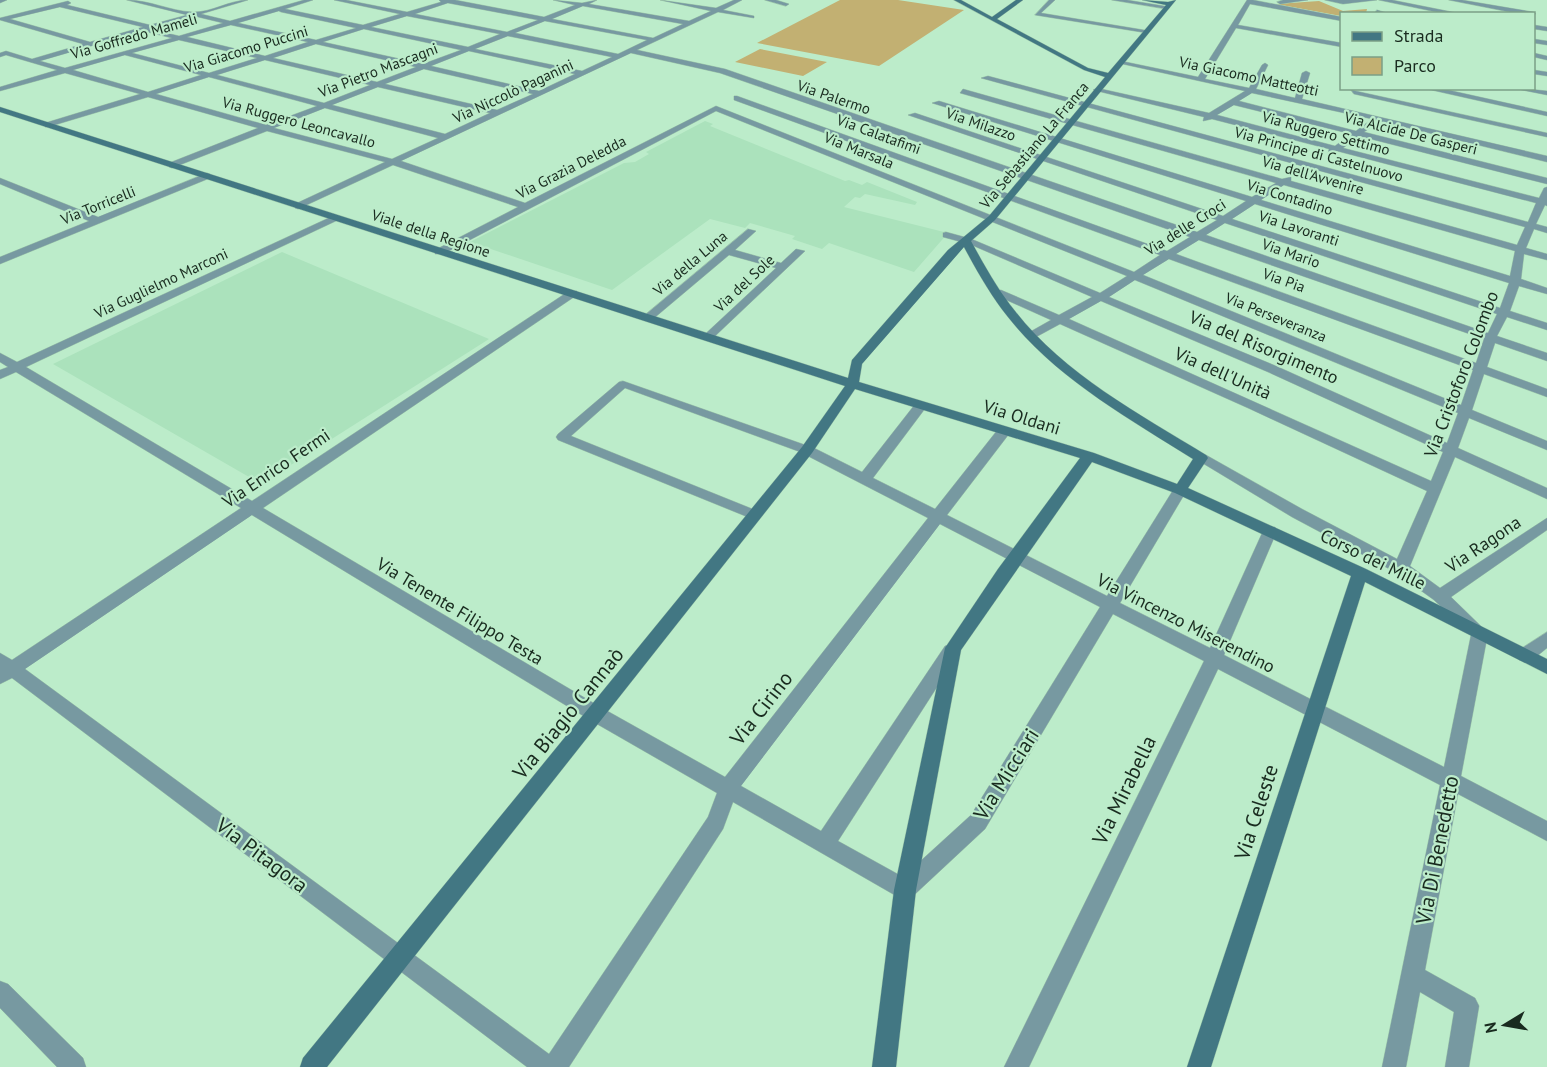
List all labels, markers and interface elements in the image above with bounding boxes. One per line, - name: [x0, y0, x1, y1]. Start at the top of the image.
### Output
- street label: Via Goffredo Mameli: [67, 9, 200, 63]
- legend: [1340, 12, 1535, 90]
- street label: Via Giacomo Puccini: [181, 21, 310, 77]
- text: Strada: [1394, 24, 1443, 47]
- street label: Via Pietro Mascagni: [315, 38, 440, 102]
- street label: Via Giacomo Matteotti: [1176, 52, 1321, 100]
- text: Parco: [1394, 54, 1436, 77]
- street label: Via Niccolò Paganini: [449, 55, 576, 128]
- street label: Via Palermo: [794, 75, 873, 118]
- street label: Via Sebastiano La Franca: [975, 78, 1093, 213]
- street label: Via Ruggero Leoncavallo: [219, 92, 378, 152]
- street label: Via Milazzo: [942, 103, 1019, 145]
- street label: Via Ruggero Settimo: [1259, 107, 1392, 159]
- street label: Via Alcide De Gasperi: [1342, 107, 1479, 159]
- street label: Via Calatafimi: [833, 110, 924, 158]
- street label: Via Principe di Castelnuovo: [1232, 122, 1406, 186]
- street label: Via Marsala: [820, 127, 897, 173]
- street label: Via Grazia Deledda: [512, 131, 629, 203]
- street label: Via dell'Avvenire: [1259, 151, 1366, 199]
- street label: Via Contadino: [1244, 175, 1335, 219]
- street label: Via Torricelli: [57, 181, 138, 229]
- street label: Via delle Croci: [1140, 194, 1229, 260]
- street label: Viale della Regione: [368, 205, 493, 261]
- street label: Via Lavoranti: [1255, 206, 1342, 250]
- street label: Via della Luna: [648, 226, 731, 300]
- street label: Via Mario: [1258, 234, 1323, 272]
- street label: Via Guglielmo Marconi: [90, 244, 231, 323]
- street label: Via del Sole: [709, 250, 778, 317]
- street label: Via Pia: [1259, 263, 1308, 296]
- street label: Via Cristoforo Colombo: [1418, 287, 1503, 461]
- street label: Via Perseveranza: [1222, 288, 1330, 346]
- street label: Via del Risorgimento: [1185, 305, 1342, 389]
- street label: Via dell'Unità: [1170, 341, 1275, 405]
- street label: Via Oldani: [980, 394, 1063, 440]
- street label: Via Enrico Fermi: [217, 423, 334, 513]
- street label: Via Ragona: [1440, 510, 1525, 578]
- street label: Corso dei Mille: [1316, 524, 1430, 594]
- street label: Via Tenente Filippo Testa: [371, 552, 548, 670]
- street label: Via Vincenzo Miserendino: [1092, 568, 1279, 678]
- street label: Via Biagio Cannaò: [506, 641, 630, 785]
- street label: Via Cirino: [723, 666, 798, 751]
- street label: Via Micciari: [967, 723, 1045, 826]
- street label: Via Mirabella: [1086, 731, 1162, 850]
- street label: Via Celeste: [1228, 761, 1284, 864]
- street label: Via Di Benedetto: [1409, 773, 1465, 928]
- street label: Via Pitagora: [210, 811, 313, 898]
- north arrow: [1475, 995, 1535, 1055]
- text: N: [1479, 1021, 1501, 1035]

